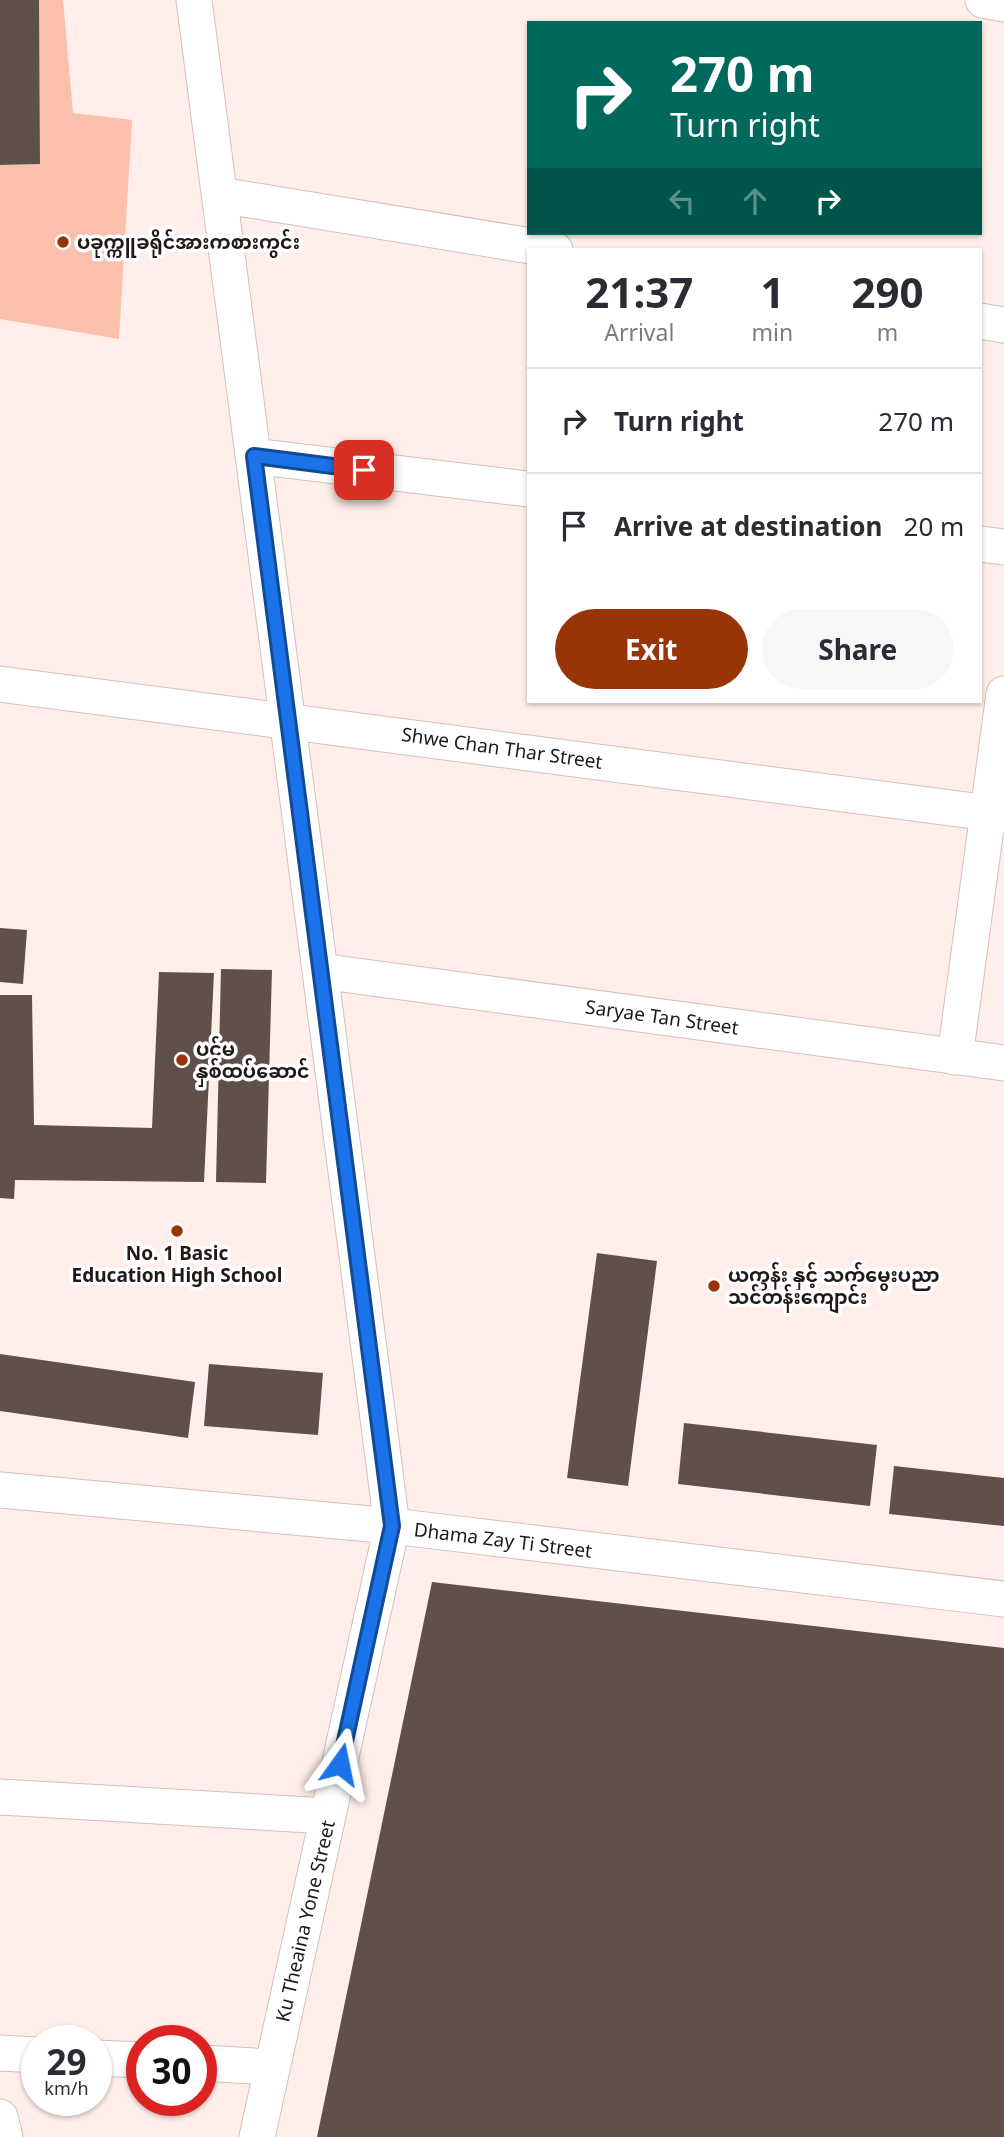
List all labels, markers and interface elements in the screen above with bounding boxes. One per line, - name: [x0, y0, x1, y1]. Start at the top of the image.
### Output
- text: 270 m: [670, 40, 815, 106]
- icon: right: [555, 49, 646, 140]
- text: Turn right: [670, 103, 820, 146]
- icon: left: [663, 182, 701, 220]
- icon: ahead: [736, 182, 774, 220]
- icon: right: [809, 182, 847, 220]
- place label: ပခုက္ကူခရိုင်အားကစားကွင်း: [77, 229, 300, 258]
- marker: ပခုက္ကူခရိုင်အားကစားကွင်း: [55, 234, 71, 250]
- text: 21:37: [585, 263, 693, 320]
- text: 1: [760, 263, 784, 320]
- text: 290: [852, 263, 924, 320]
- text: Arrival: [604, 316, 674, 348]
- text: min: [752, 316, 793, 348]
- text: m: [877, 316, 898, 348]
- icon: right: [555, 402, 593, 440]
- text: Turn right: [614, 403, 744, 439]
- text: 270 m: [878, 403, 954, 439]
- pin: [334, 440, 394, 500]
- icon: arrive: [345, 451, 383, 489]
- icon: arrive: [555, 507, 593, 545]
- text: Arrive at destination: [614, 508, 883, 544]
- text: 20 m: [904, 508, 964, 544]
- button: Exit: [555, 609, 748, 689]
- button: Share: [762, 609, 954, 689]
- street label: Shwe Chan Thar Street: [400, 721, 604, 775]
- street label: Saryae Tan Street: [584, 993, 740, 1041]
- place label: ပင်မ နှစ်ထပ်ဆောင်: [196, 1036, 310, 1087]
- marker: ပင်မ နှစ်ထပ်ဆောင်: [174, 1052, 190, 1068]
- marker: No. 1 Basic Education High School: [169, 1223, 185, 1239]
- place label: No. 1 Basic Education High School: [72, 1240, 282, 1288]
- place label: ယက္ကန်း နှင့် သက်မွေးပညာ သင်တန်းကျောင်း: [728, 1262, 940, 1314]
- marker: ယက္ကန်း နှင့် သက်မွေးပညာ သင်တန်းကျောင်း: [706, 1278, 722, 1294]
- street label: Dhama Zay Ti Street: [412, 1516, 594, 1564]
- position arrow: [303, 1727, 377, 1801]
- street label: Ku Theaina Yone Street: [269, 1818, 341, 2024]
- speed limit sign: 30: [126, 2025, 217, 2116]
- text: 29: [46, 2038, 87, 2085]
- text: km/h: [44, 2076, 89, 2100]

